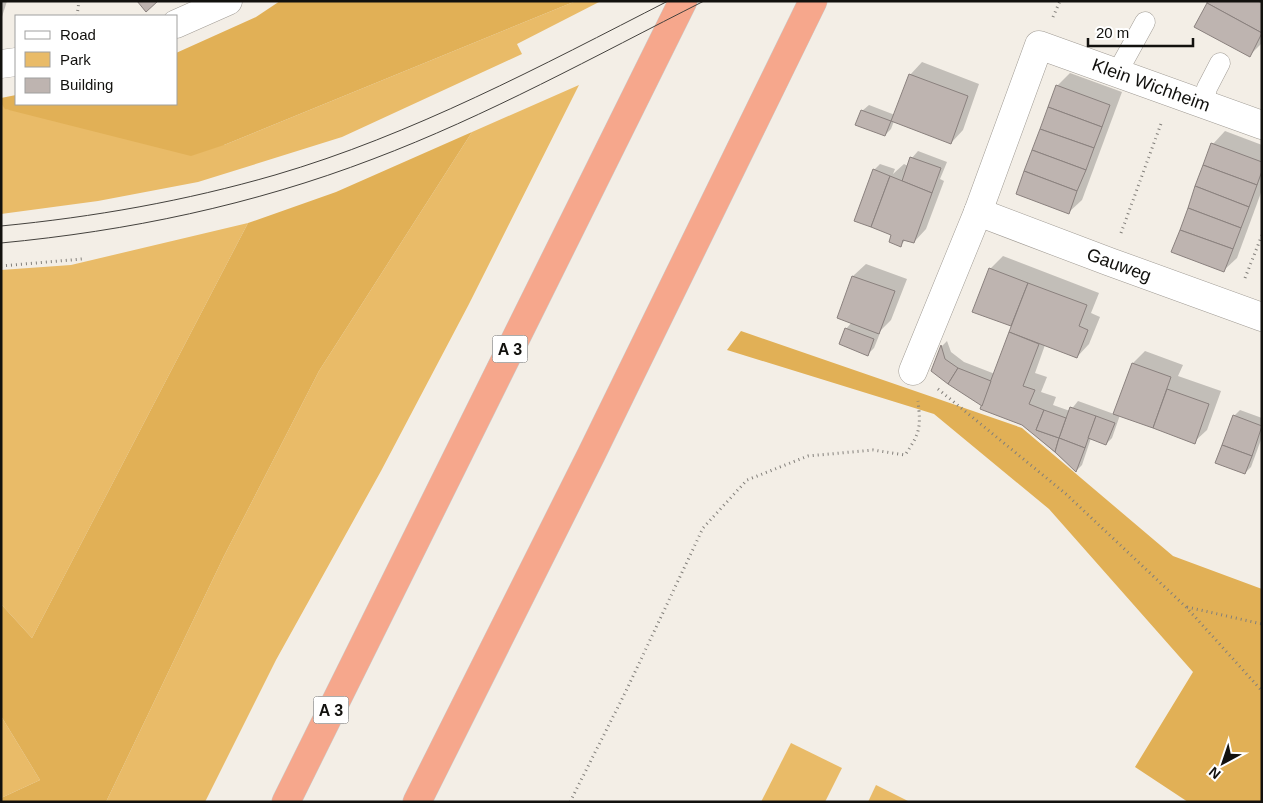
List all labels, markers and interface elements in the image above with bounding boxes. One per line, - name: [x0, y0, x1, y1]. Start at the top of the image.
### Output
- legend: [15, 15, 178, 105]
- scale bar: [1088, 15, 1193, 47]
- text: 20 m: [1096, 24, 1129, 41]
- text: Road: [60, 26, 96, 43]
- text: Park: [60, 51, 91, 68]
- street label: Klein Wichheim: [1089, 54, 1213, 116]
- text: Building: [60, 76, 113, 93]
- street label: Gauweg: [1084, 244, 1154, 286]
- road number: A 3: [492, 336, 528, 362]
- road number: A 3: [314, 696, 348, 724]
- north arrow: [1198, 738, 1248, 788]
- text: N: [1206, 764, 1224, 782]

